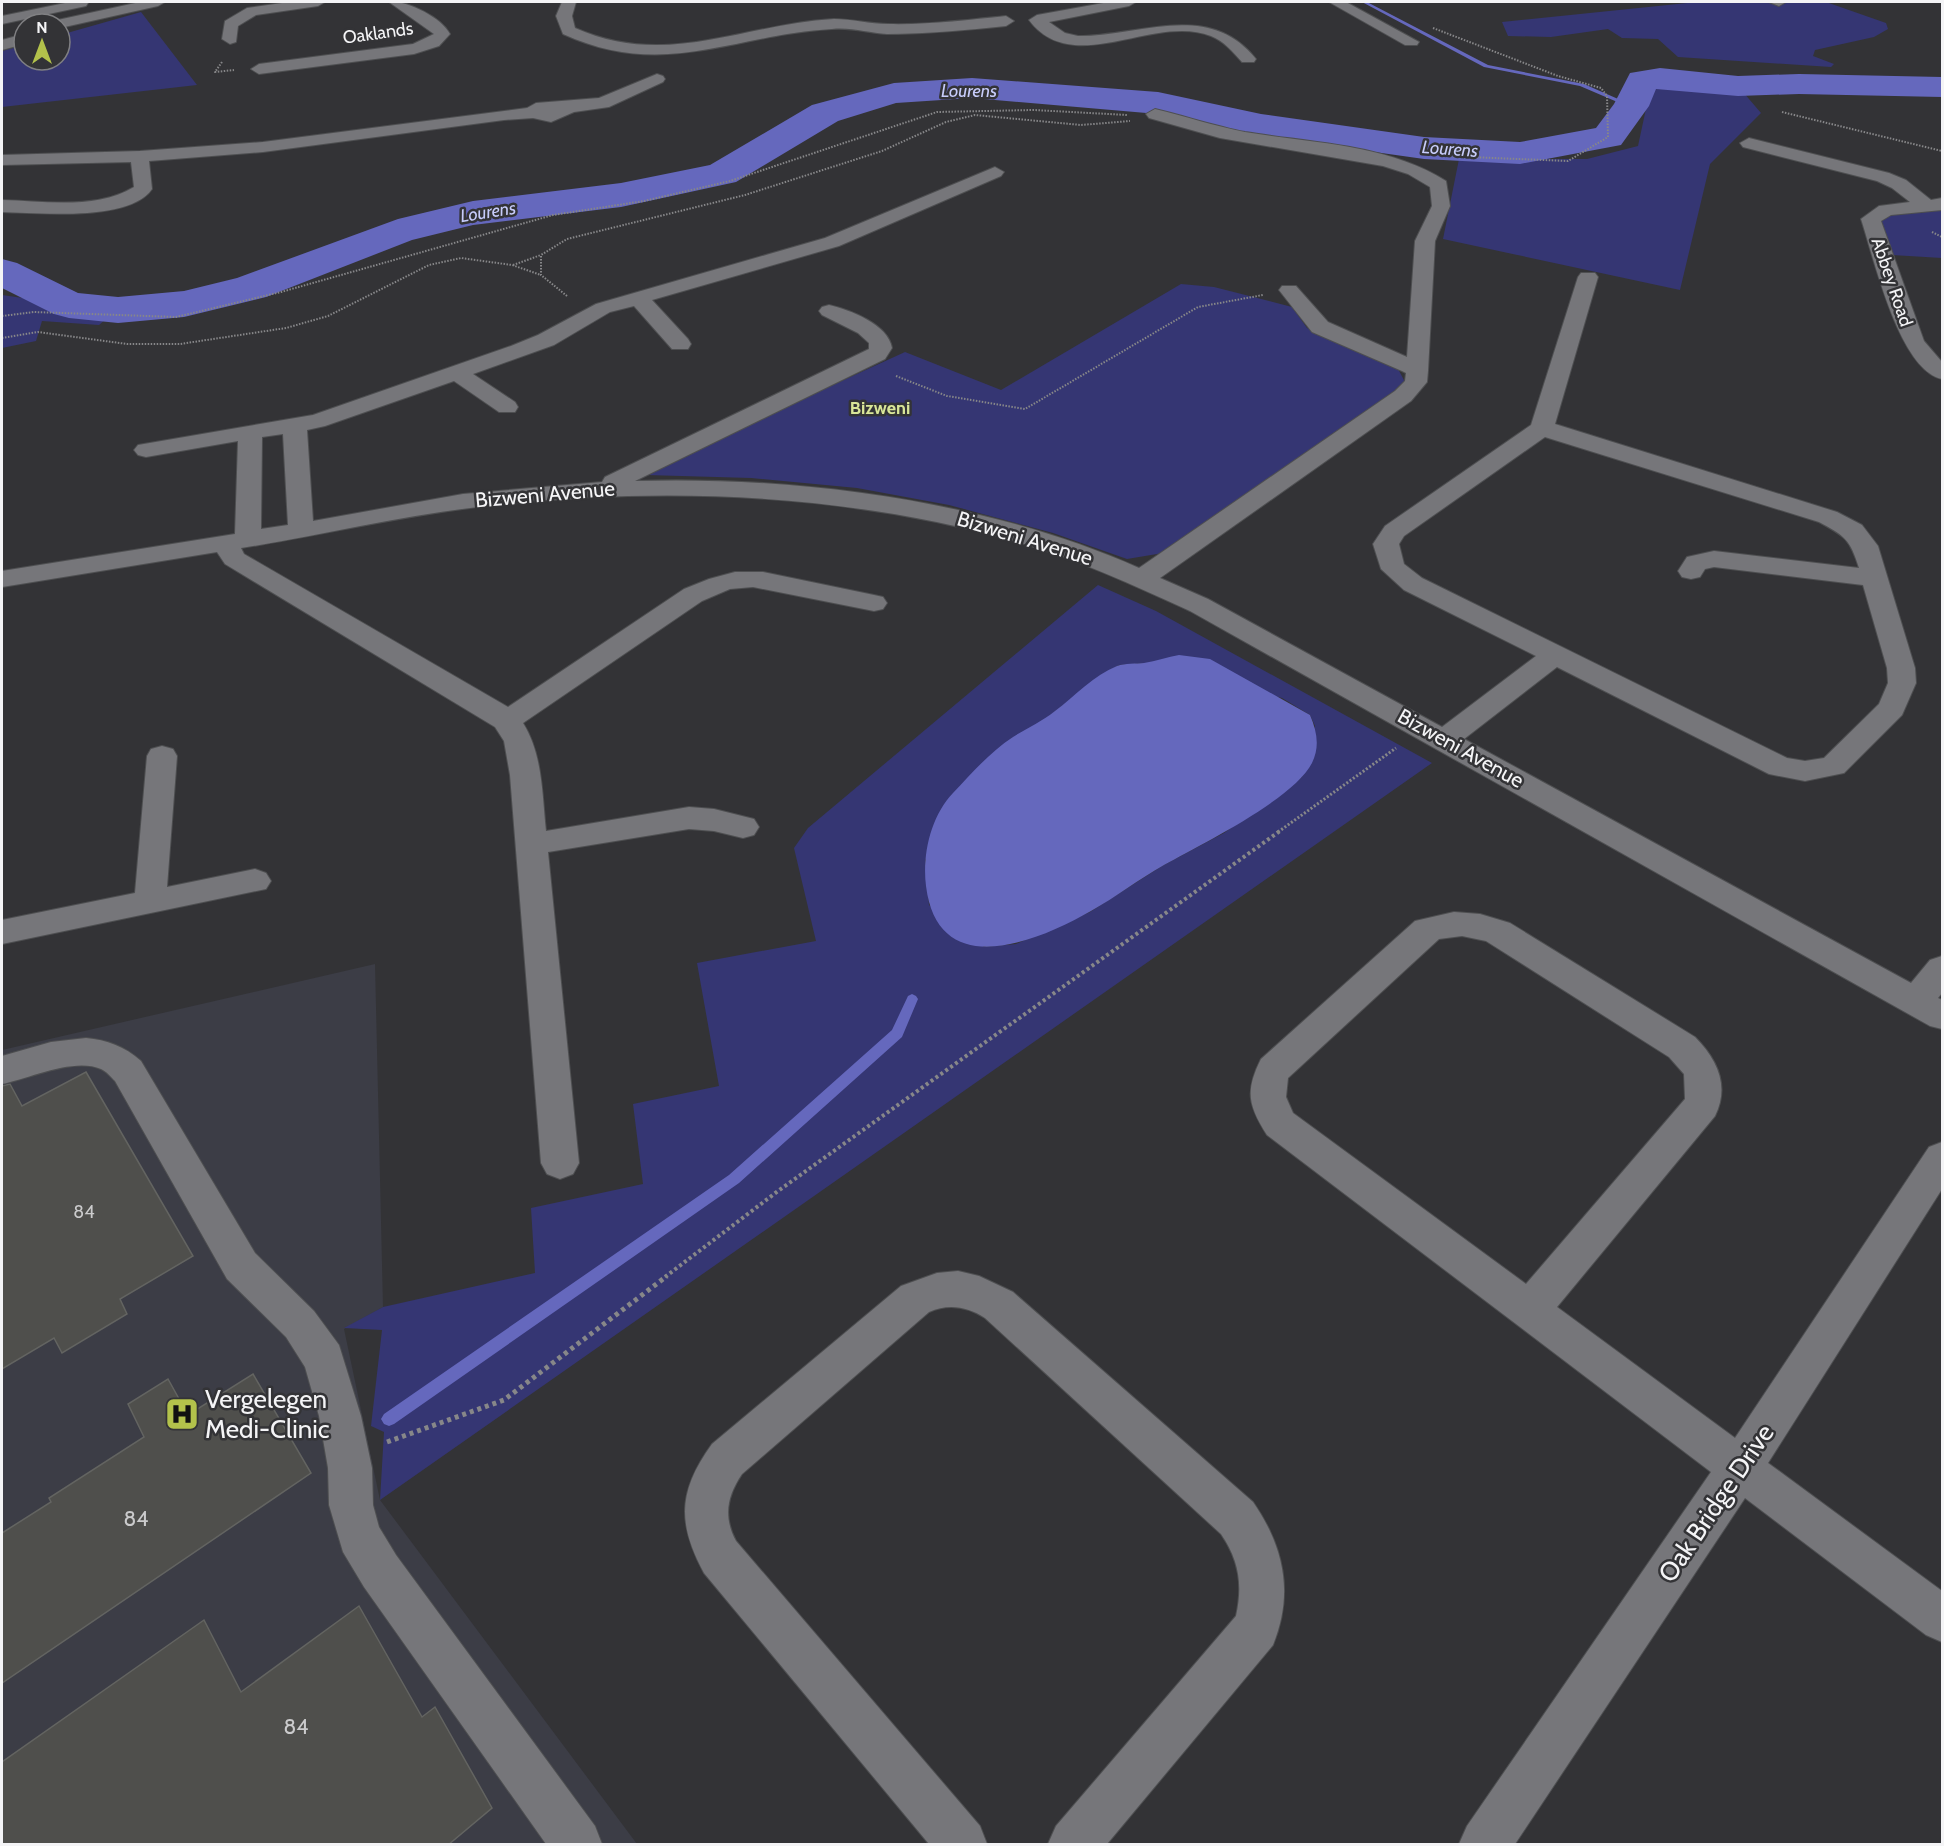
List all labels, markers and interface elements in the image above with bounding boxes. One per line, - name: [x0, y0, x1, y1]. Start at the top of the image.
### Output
- north arrow: [12, 12, 72, 72]
- street label: Oaklands: [341, 17, 415, 49]
- text: N: [36, 18, 48, 37]
- water label: Lourens: [941, 80, 997, 102]
- water label: Lourens: [1421, 136, 1479, 162]
- water label: Lourens: [459, 197, 517, 227]
- street label: Abbey Road: [1867, 235, 1917, 329]
- district label: Bizweni: [850, 397, 910, 419]
- street label: Bizweni Avenue: [474, 475, 616, 513]
- street label: Bizweni Avenue: [954, 506, 1096, 571]
- street label: Bizweni Avenue: [1394, 703, 1529, 793]
- house number: 84: [73, 1201, 95, 1223]
- place label: Vergelegen Medi-Clinic: [205, 1383, 330, 1445]
- hospital icon: Vergelegen Medi-Clinic: [164, 1396, 200, 1432]
- street label: Oak Bridge Drive: [1651, 1418, 1781, 1588]
- house number: 84: [124, 1506, 148, 1531]
- house number: 84: [284, 1714, 308, 1739]

